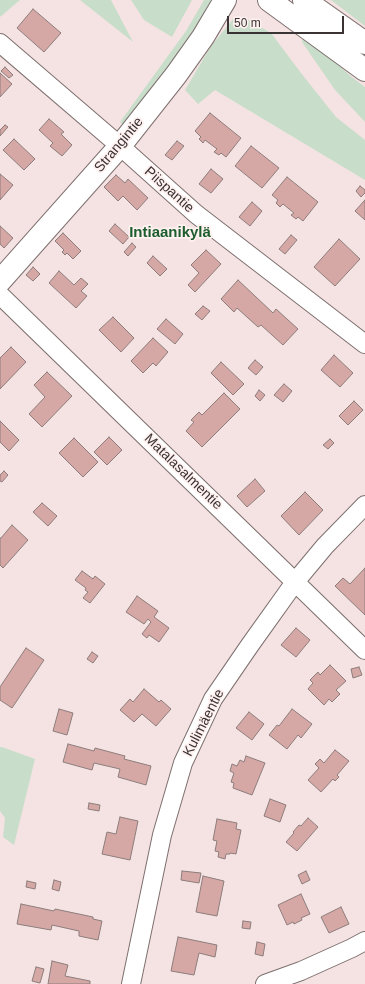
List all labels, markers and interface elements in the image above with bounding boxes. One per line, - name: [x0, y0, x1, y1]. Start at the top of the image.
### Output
- scale bar: [229, 8, 346, 34]
- text: 50 m: [234, 16, 261, 30]
- street label: Strangintie: [91, 114, 147, 176]
- street label: Piispantie: [141, 163, 197, 217]
- district label: Intiaanikylä: [129, 224, 211, 242]
- street label: Matalasalmentie: [141, 431, 225, 513]
- street label: Kulimäentie: [180, 687, 228, 759]

